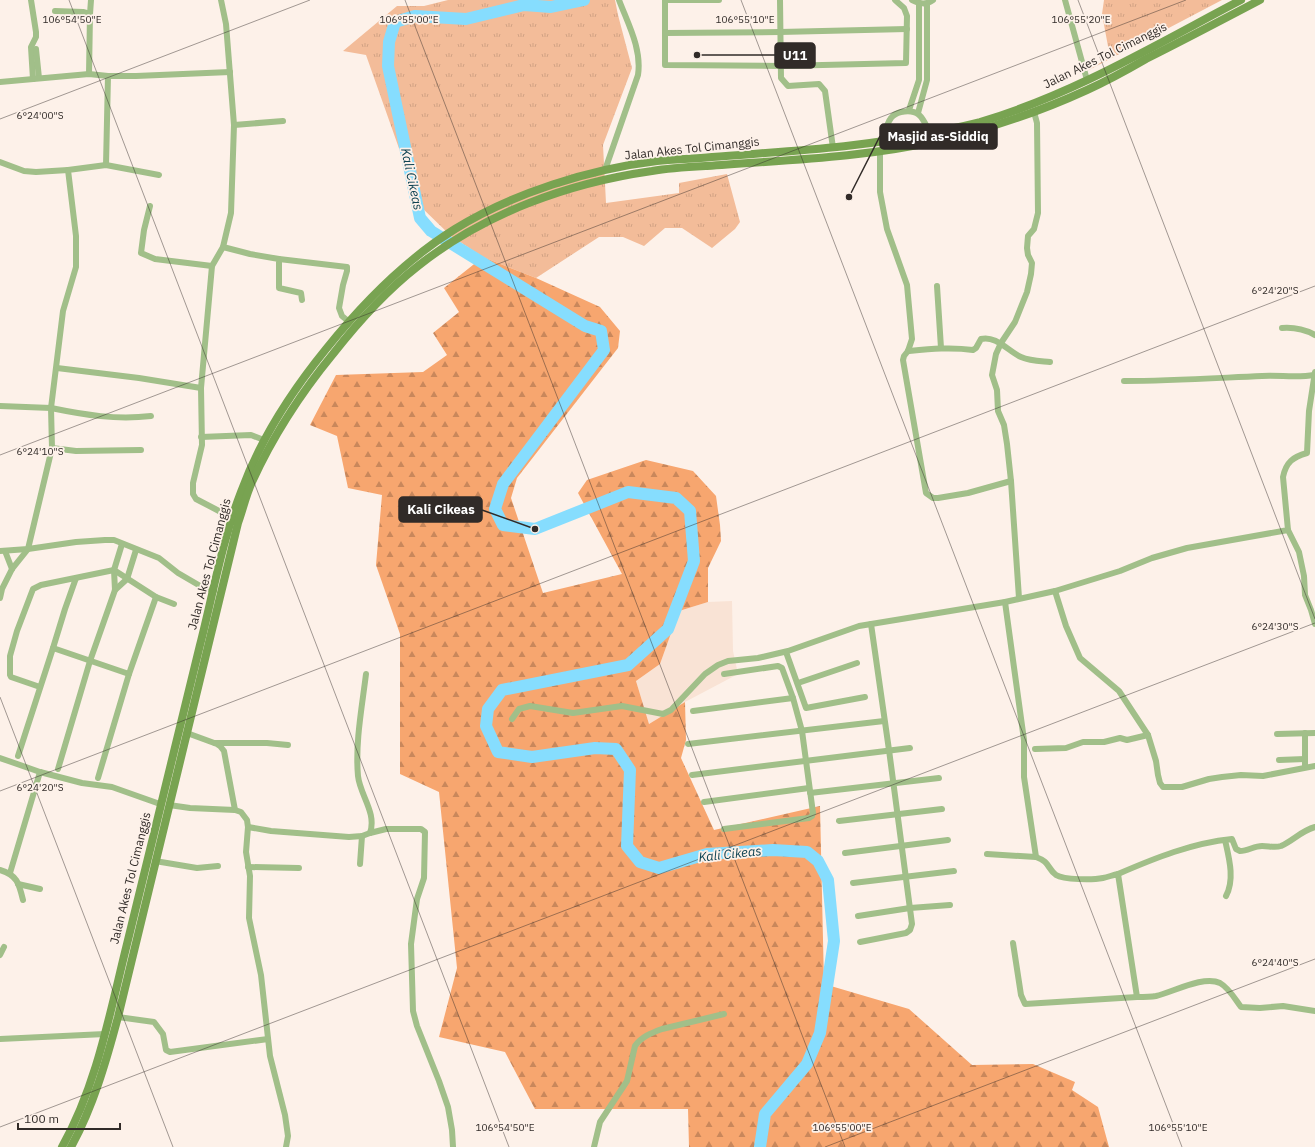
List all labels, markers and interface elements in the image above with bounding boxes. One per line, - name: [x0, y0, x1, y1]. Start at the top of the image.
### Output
- text: 106°54'50"E: [42, 13, 102, 26]
- text: 106°55'00"E: [379, 13, 439, 26]
- text: 106°55'10"E: [715, 13, 775, 26]
- text: 106°55'20"E: [1051, 13, 1111, 26]
- street label: Jalan Akes Tol Cimanggis: [1041, 18, 1169, 91]
- callout: U11: [775, 43, 815, 68]
- text: U11: [783, 47, 808, 64]
- text: 6°24'00"S: [16, 109, 64, 122]
- callout: Masjid as-Siddiq: [880, 124, 997, 149]
- text: Masjid as-Siddiq: [887, 128, 989, 145]
- street label: Jalan Akes Tol Cimanggis: [624, 133, 760, 163]
- water label: Kali Cikeas: [397, 146, 427, 212]
- text: 6°24'20"S: [1251, 284, 1299, 297]
- text: 6°24'10"S: [16, 445, 64, 458]
- street label: Jalan Akes Tol Cimanggis: [184, 496, 234, 631]
- callout: Kali Cikeas: [399, 497, 482, 522]
- text: Kali Cikeas: [407, 501, 475, 518]
- text: 6°24'30"S: [1251, 620, 1299, 633]
- text: 6°24'20"S: [16, 781, 64, 794]
- street label: Jalan Akes Tol Cimanggis: [106, 810, 154, 946]
- water label: Kali Cikeas: [698, 842, 762, 866]
- text: 6°24'40"S: [1251, 956, 1299, 969]
- scale bar: [18, 1105, 120, 1131]
- text: 100 m: [24, 1111, 59, 1126]
- text: 106°54'50"E: [475, 1121, 535, 1134]
- text: 106°55'00"E: [812, 1121, 872, 1134]
- text: 106°55'10"E: [1148, 1121, 1208, 1134]

